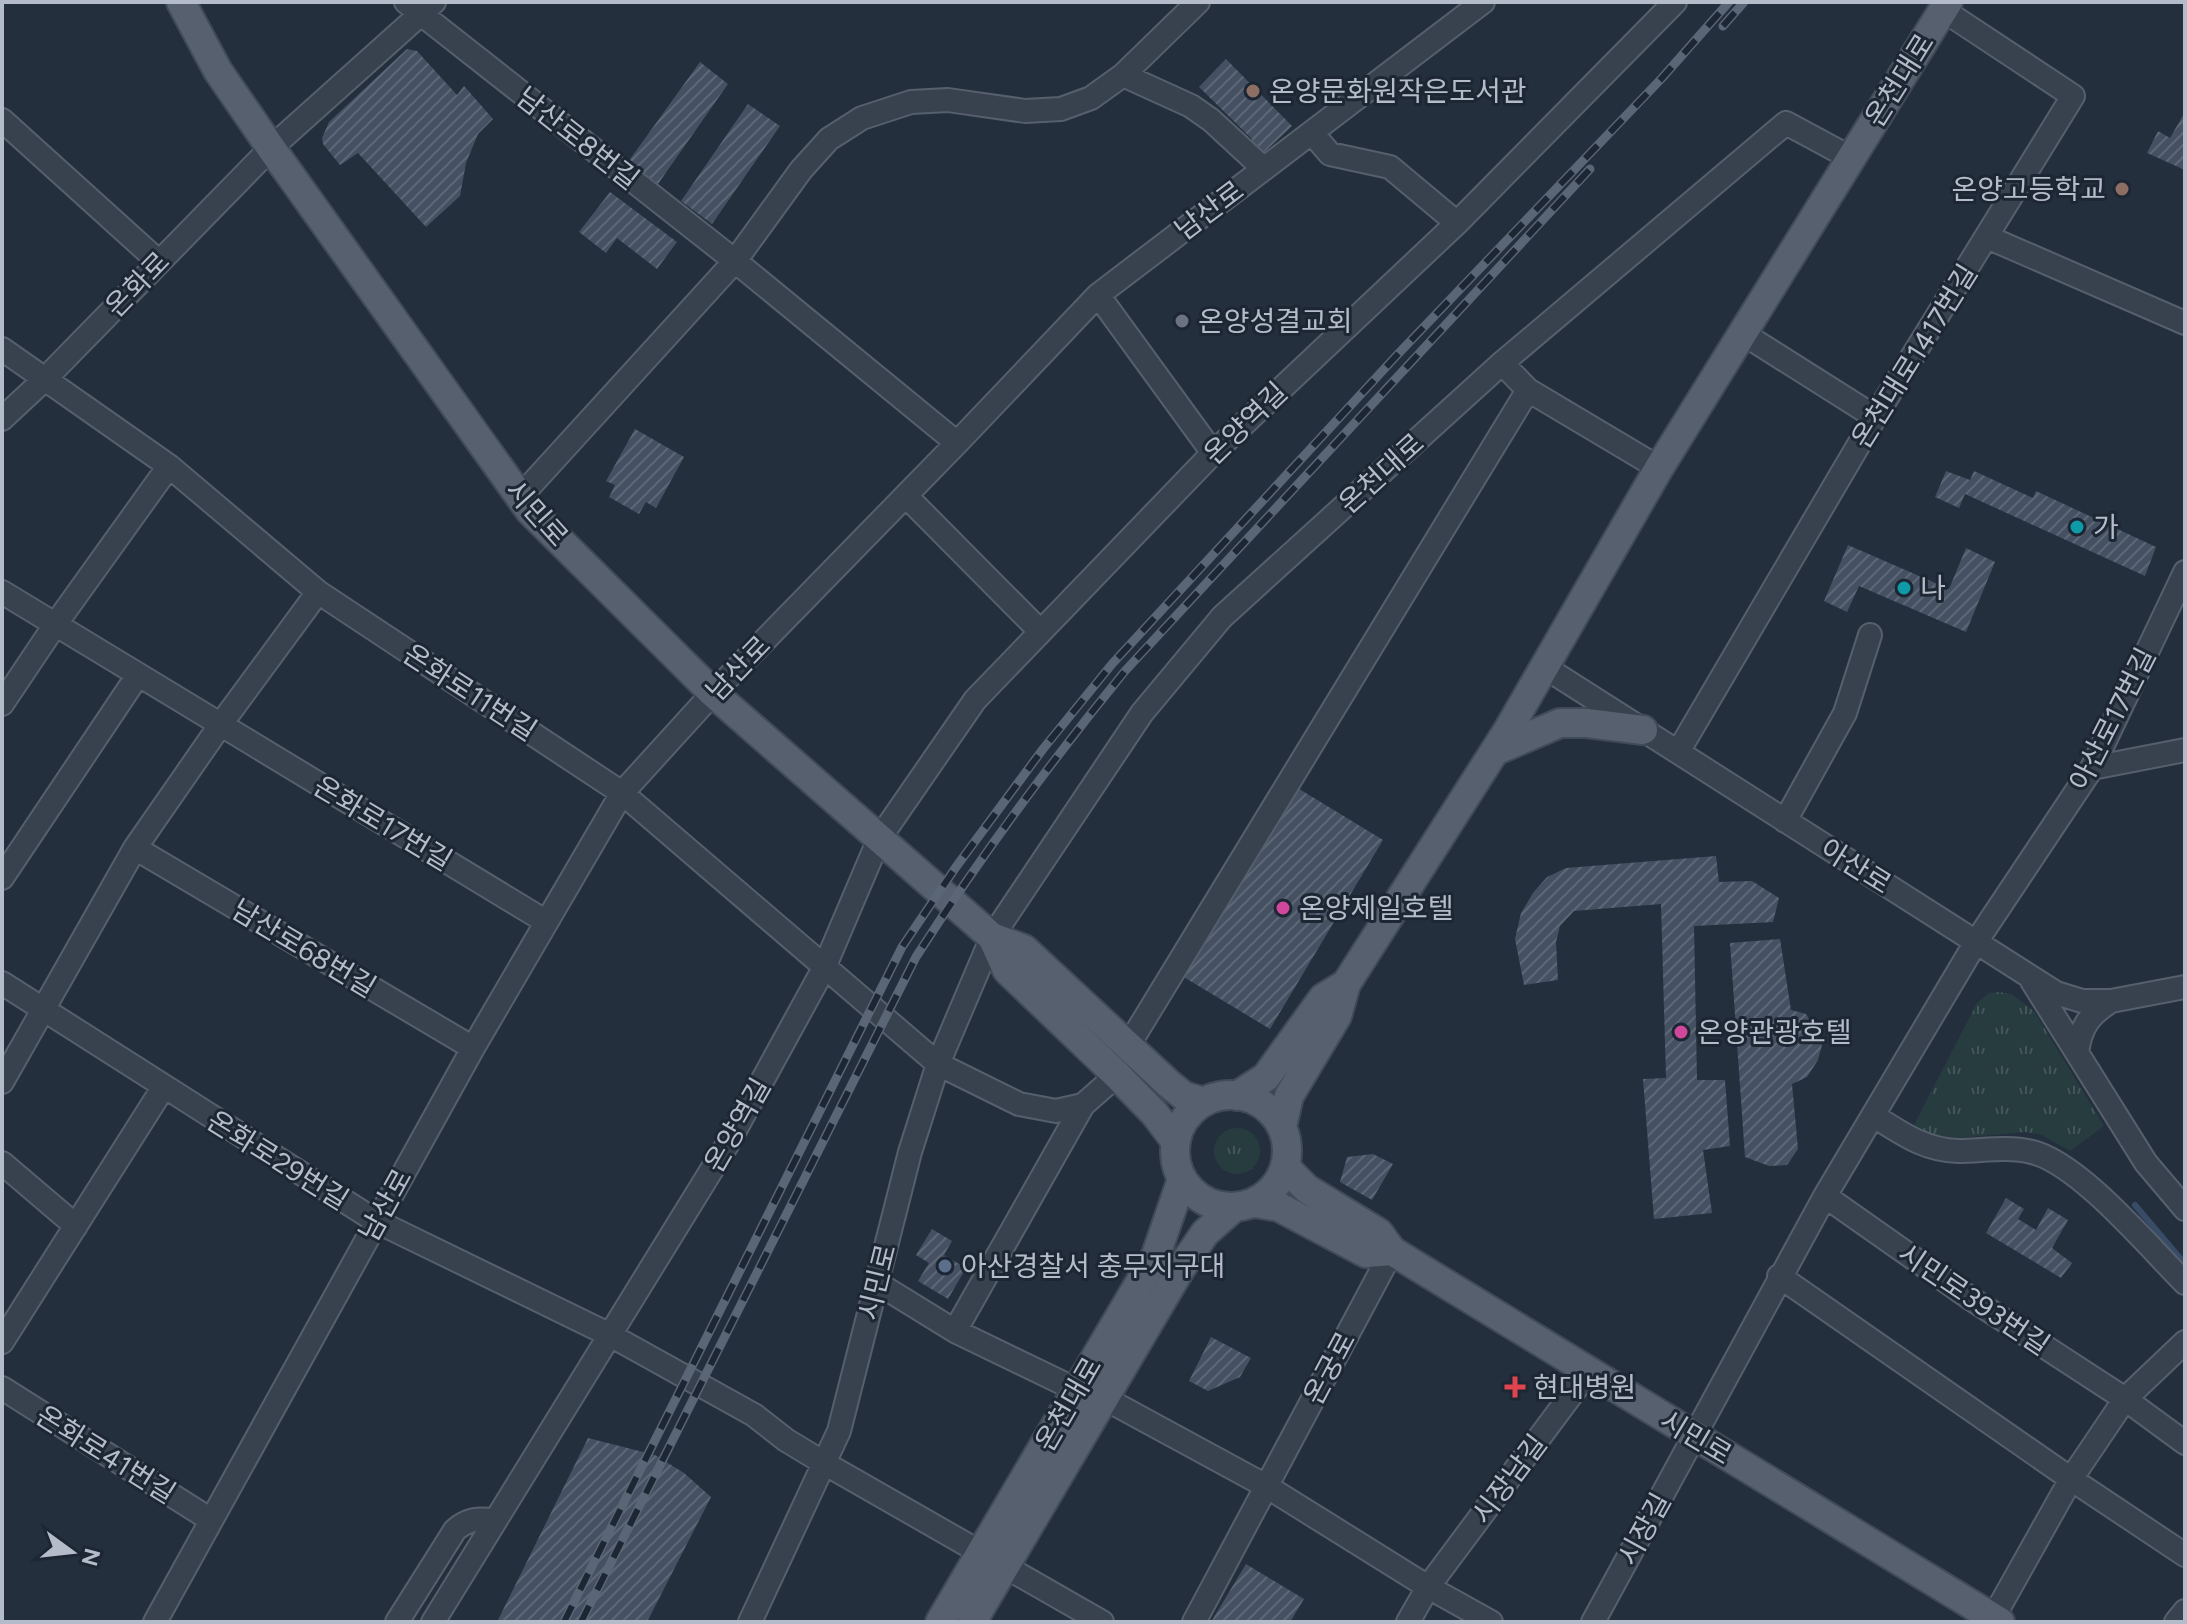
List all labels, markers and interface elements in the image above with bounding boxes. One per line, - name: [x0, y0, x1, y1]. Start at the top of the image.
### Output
- street label: 온천대로: [1857, 27, 1941, 133]
- place label: 온양문화원작은도서관: [1269, 74, 1527, 108]
- street label: 남산로8번길: [510, 80, 646, 196]
- marker: 온양문화원작은도서관: [1244, 82, 1262, 100]
- place label: 온양고등학교: [1951, 172, 2106, 206]
- street label: 남산로: [1168, 173, 1250, 247]
- marker: 온양고등학교: [2113, 180, 2131, 198]
- street label: 온화로: [98, 244, 176, 324]
- street label: 온천대로1417번길: [1844, 258, 1984, 454]
- place label: 온양성결교회: [1198, 304, 1353, 338]
- marker: 온양성결교회: [1173, 312, 1191, 330]
- street label: 온양역길: [1196, 375, 1294, 471]
- street label: 온천대로: [1331, 426, 1431, 520]
- street label: 시민로: [499, 473, 575, 553]
- place label: 가: [2093, 510, 2119, 544]
- marker: 가: [2068, 518, 2086, 536]
- place label: 나: [1920, 571, 1946, 605]
- marker: 나: [1895, 579, 1913, 597]
- street label: 남산로: [699, 628, 777, 708]
- street label: 온화로11번길: [397, 636, 543, 748]
- street label: 아산로17번길: [2062, 642, 2162, 796]
- street label: 온화로17번길: [308, 768, 458, 878]
- street label: 아산로: [1814, 831, 1898, 901]
- place label: 온양제일호텔: [1299, 891, 1454, 925]
- street label: 남산로68번길: [226, 892, 382, 1004]
- marker: 온양제일호텔: [1274, 899, 1292, 917]
- place label: 온양관광호텔: [1697, 1015, 1852, 1049]
- marker: 온양관광호텔: [1672, 1023, 1690, 1041]
- street label: 온양역길: [697, 1072, 777, 1178]
- street label: 온화로29번길: [201, 1103, 355, 1217]
- street label: 남산로: [351, 1163, 419, 1247]
- street label: 시민로393번길: [1892, 1236, 2056, 1362]
- street label: 시민로: [851, 1240, 903, 1324]
- place label: 아산경찰서 충무지구대: [961, 1249, 1226, 1283]
- marker: 아산경찰서 충무지구대: [936, 1257, 954, 1275]
- street label: 온궁로: [1296, 1326, 1362, 1410]
- street label: 온천대로: [1028, 1351, 1108, 1457]
- place label: 현대병원: [1533, 1370, 1636, 1404]
- marker: 현대병원: [1504, 1376, 1526, 1398]
- street label: 온화로41번길: [30, 1398, 182, 1510]
- street label: 시민로: [1654, 1403, 1738, 1471]
- street label: 시장남길: [1464, 1428, 1554, 1530]
- street label: 시장길: [1610, 1487, 1678, 1571]
- north arrow: [32, 1512, 112, 1592]
- text: N: [76, 1545, 106, 1569]

